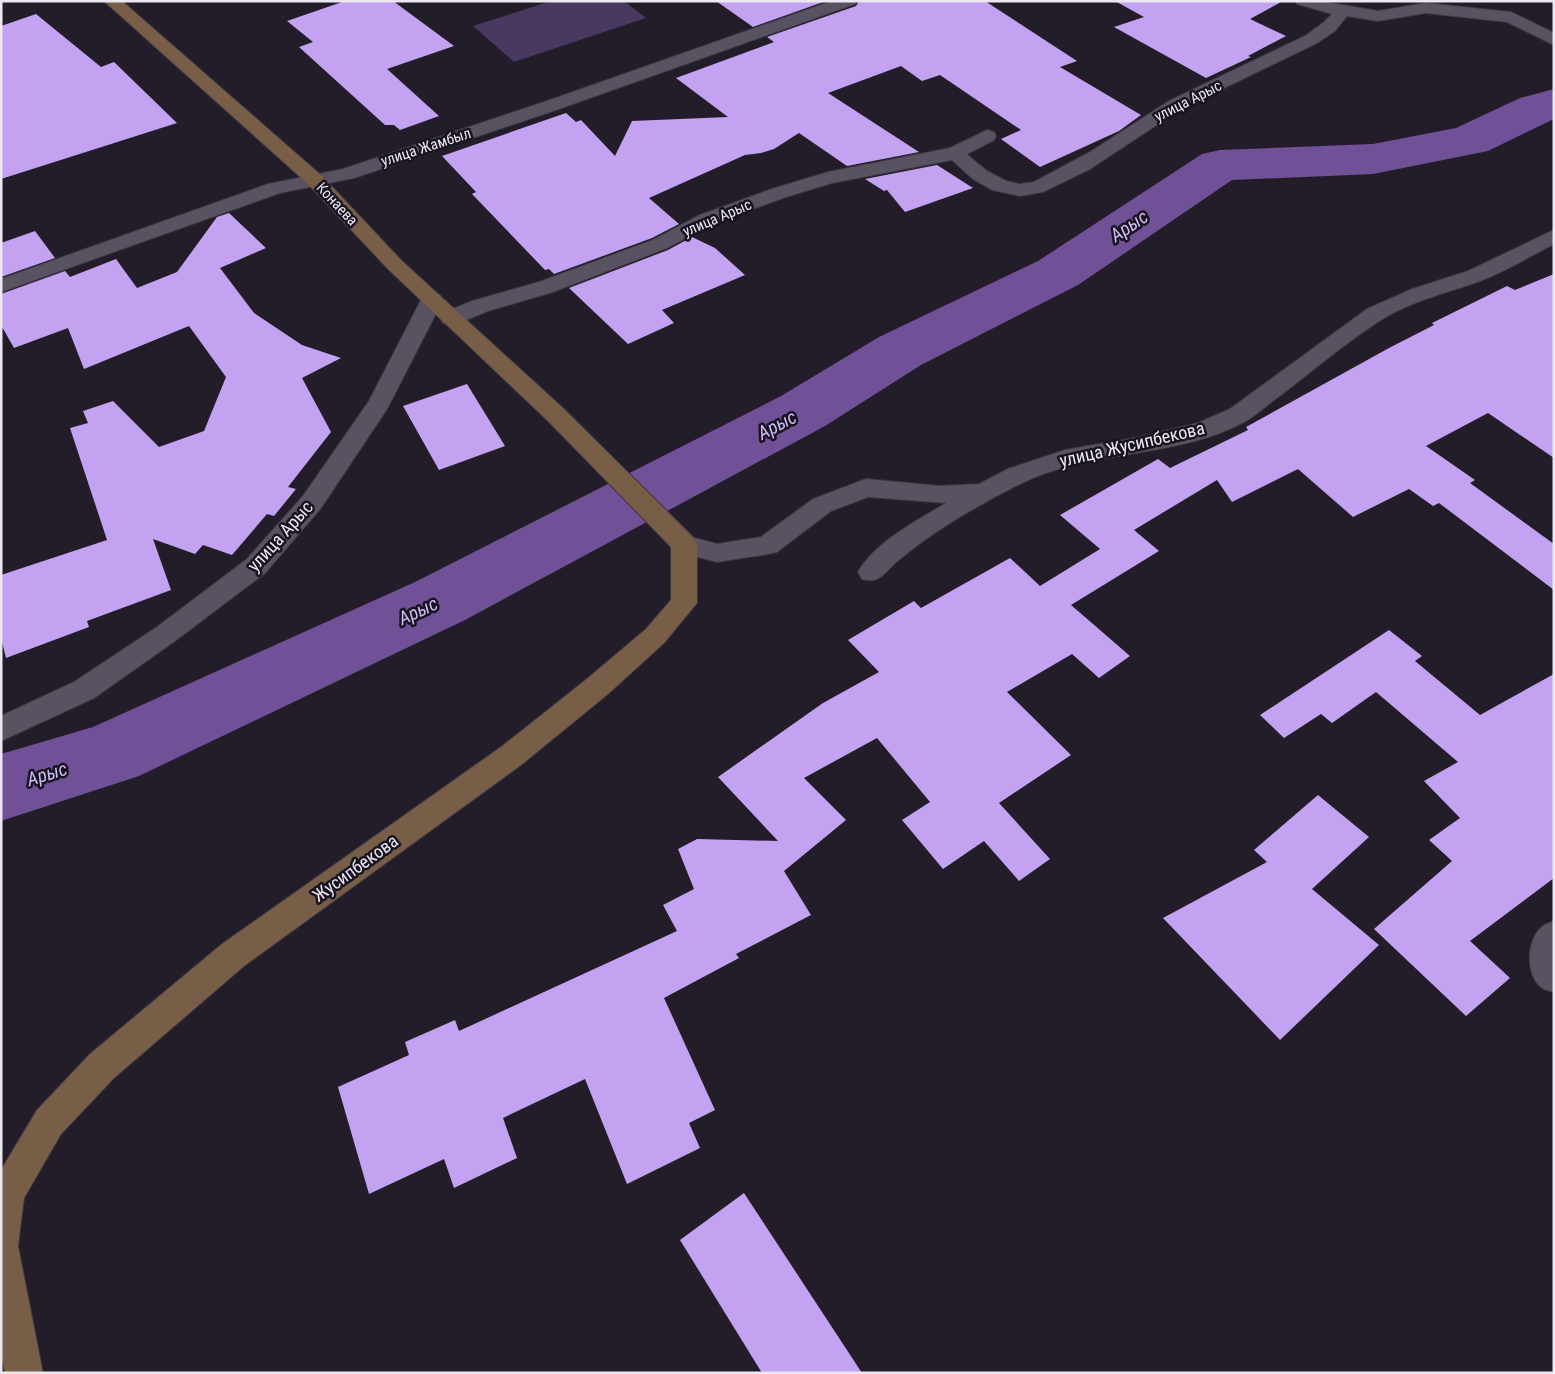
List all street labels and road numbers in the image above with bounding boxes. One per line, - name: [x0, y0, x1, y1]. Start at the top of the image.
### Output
- street label: улица Арыс: [1151, 76, 1225, 126]
- street label: улица Жамбыл: [379, 124, 473, 170]
- street label: Конаева: [313, 179, 361, 229]
- street label: улица Арыс: [680, 195, 754, 241]
- street label: улица Жусипбекова: [1058, 417, 1206, 471]
- street label: улица Арыс: [243, 496, 317, 576]
- street label: Жусипбекова: [308, 830, 402, 906]

